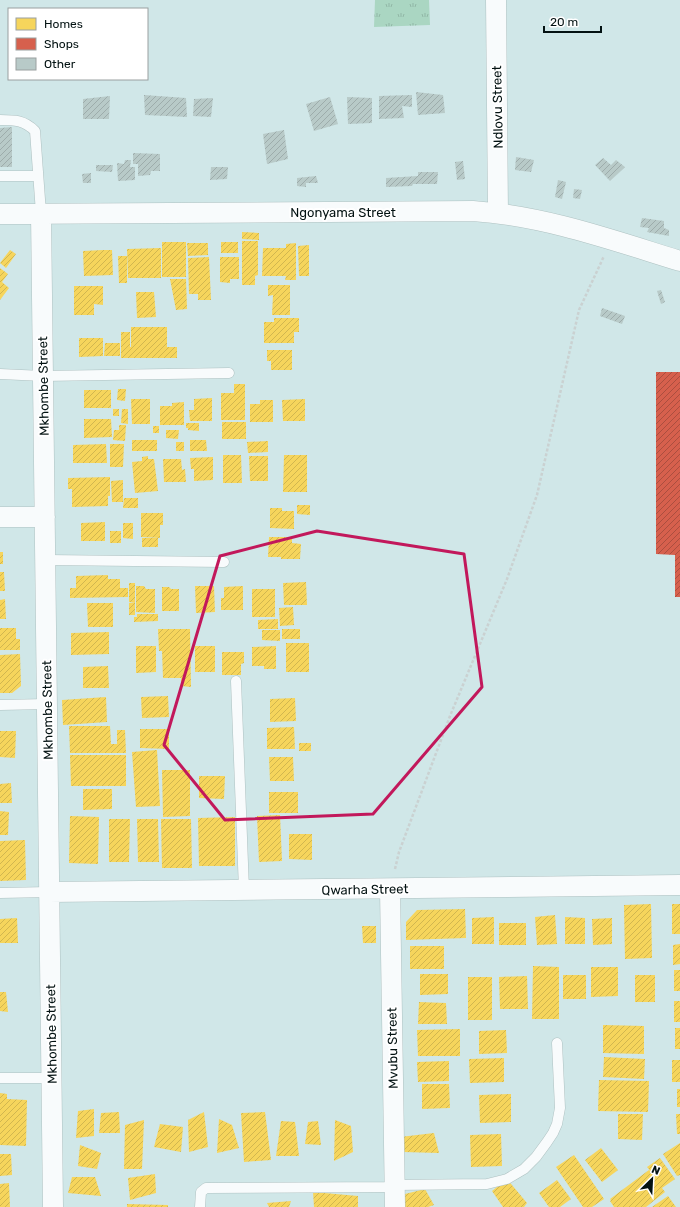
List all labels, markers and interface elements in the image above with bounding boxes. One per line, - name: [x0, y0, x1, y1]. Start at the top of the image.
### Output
- legend: [8, 8, 148, 80]
- scale bar: [544, 8, 601, 34]
- text: 20 m: [550, 15, 578, 29]
- text: Homes: [44, 17, 83, 31]
- text: Shops: [44, 37, 79, 51]
- text: Other: [44, 57, 76, 71]
- street label: Ndlovu Street: [489, 65, 506, 149]
- street label: Ngonyama Street: [290, 205, 396, 221]
- street label: Mkhombe Street: [35, 336, 52, 436]
- street label: Mkhombe Street: [39, 660, 56, 760]
- street label: Qwarha Street: [321, 881, 409, 898]
- street label: Mkhombe Street: [43, 984, 60, 1084]
- street label: Mvubu Street: [384, 1007, 401, 1089]
- north arrow: [632, 1159, 672, 1199]
- text: N: [650, 1163, 662, 1178]

